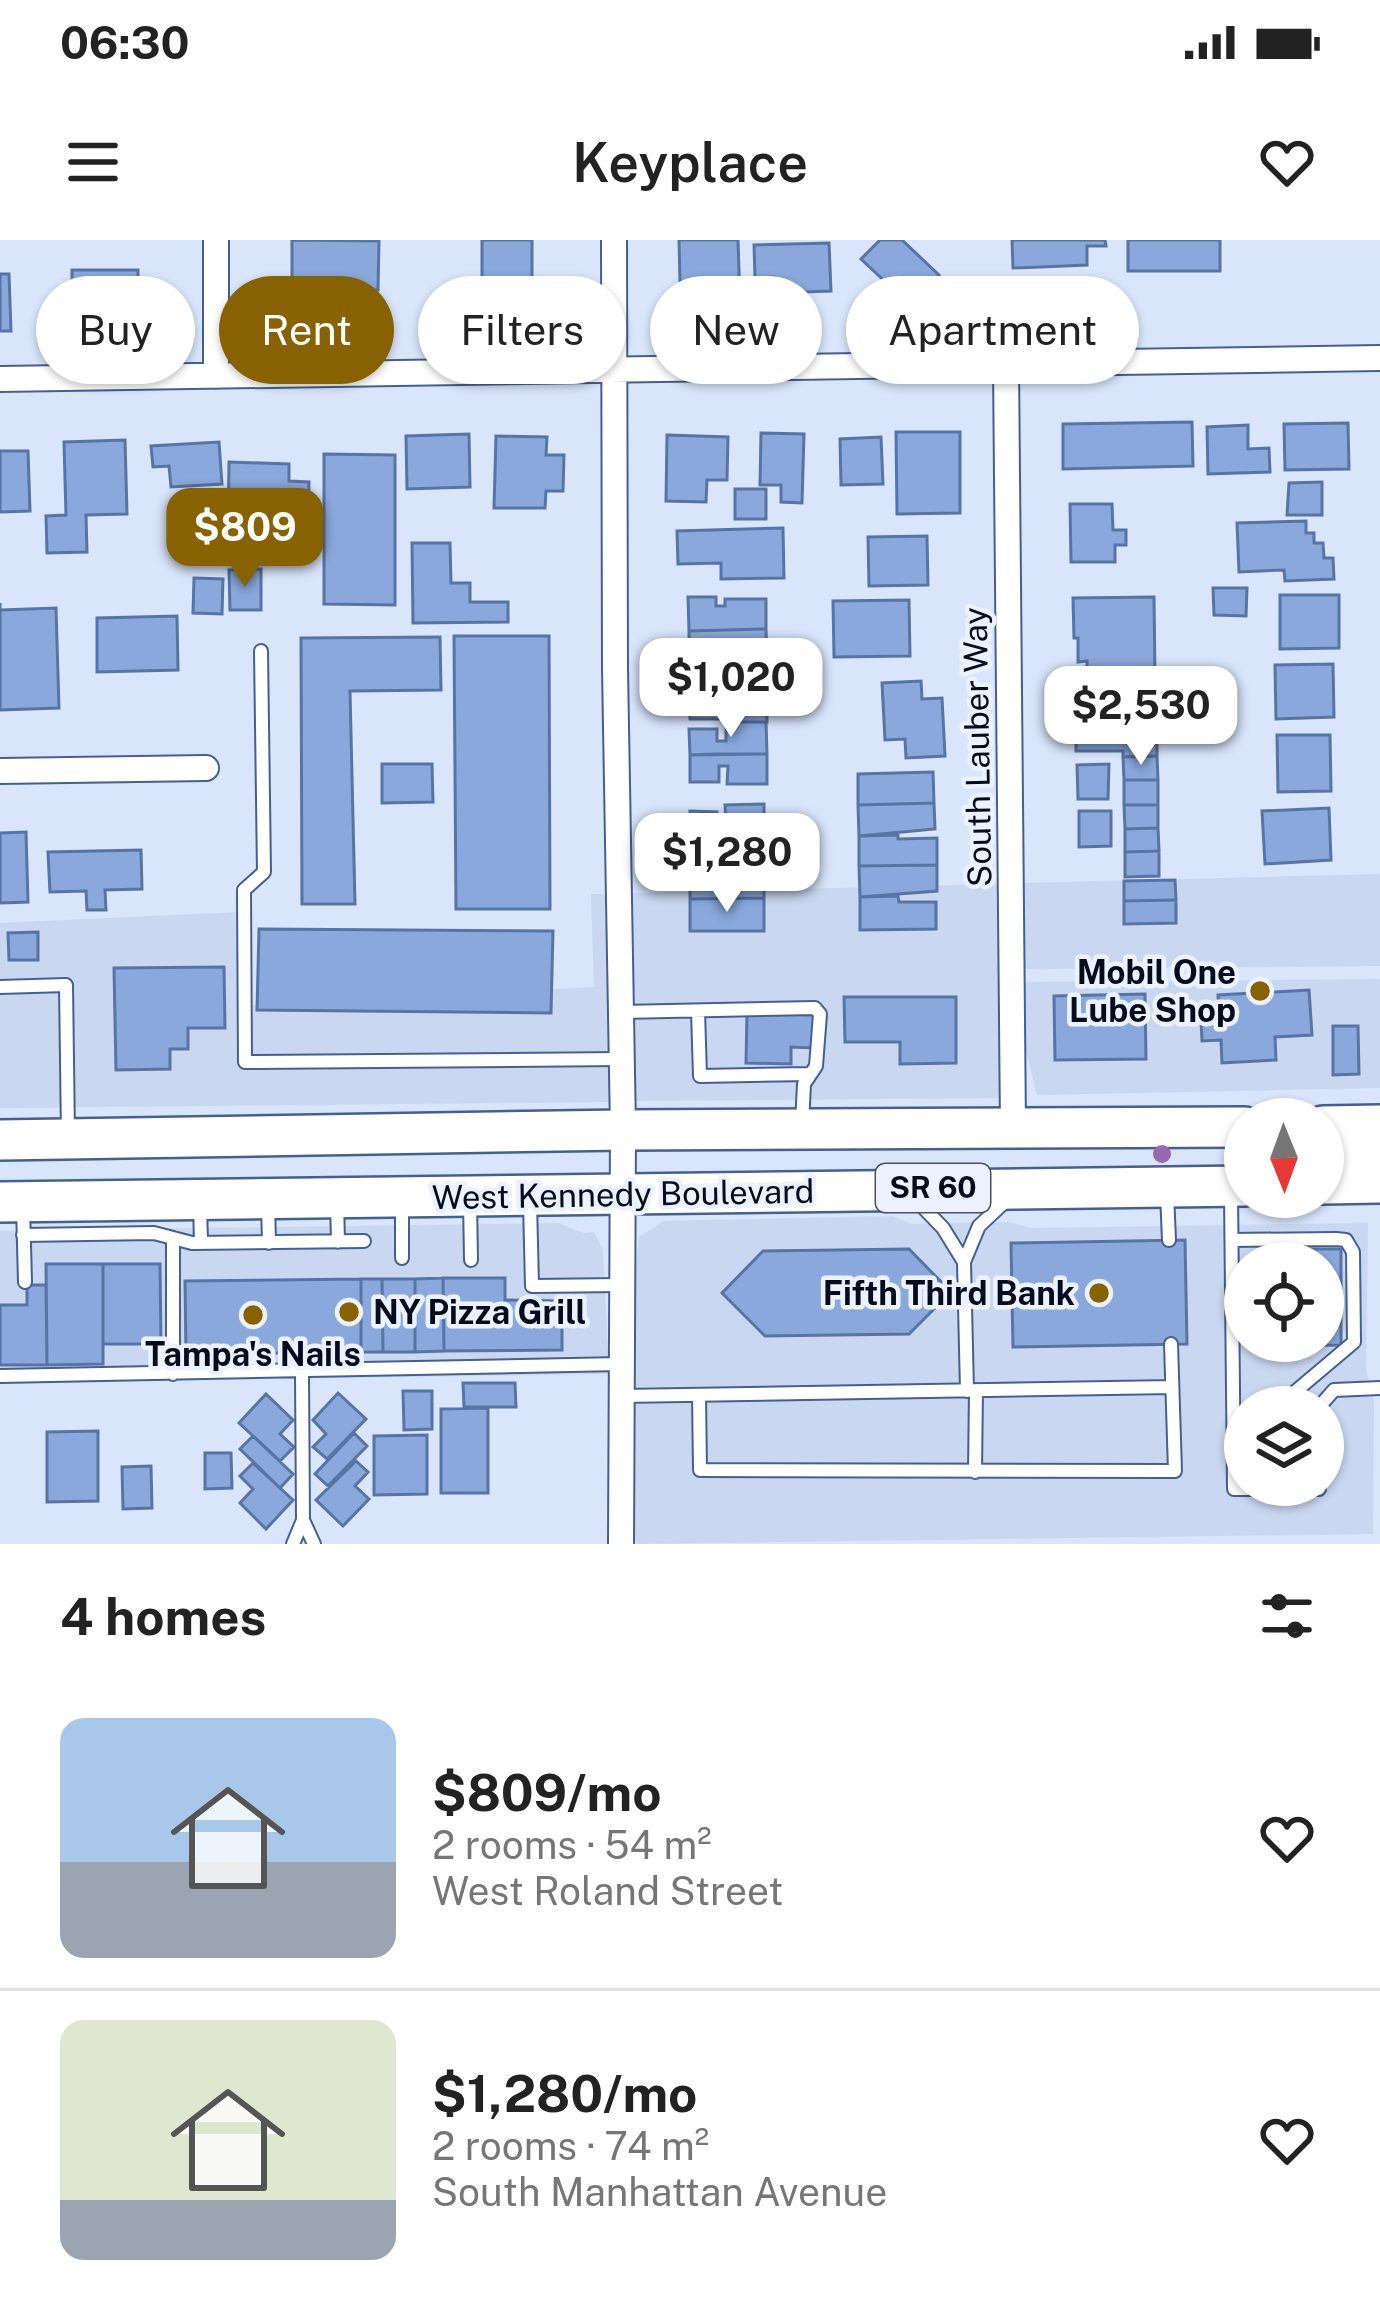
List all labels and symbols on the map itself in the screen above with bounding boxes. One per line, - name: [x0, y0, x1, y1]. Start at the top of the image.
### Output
- pin: $809: [174, 488, 316, 590]
- street label: South Lauber Way: [956, 607, 998, 887]
- pin: $1,020: [633, 638, 829, 740]
- pin: $2,530: [1043, 666, 1239, 768]
- pin: $1,280: [629, 813, 825, 915]
- place label: Mobil One Lube Shop: [1069, 953, 1236, 1029]
- marker: Mobil One Lube Shop: [1247, 978, 1273, 1004]
- north arrow: [1224, 1098, 1344, 1218]
- road number: SR 60: [876, 1164, 990, 1212]
- street label: West Kennedy Boulevard: [431, 1172, 815, 1216]
- place label: Fifth Third Bank: [823, 1274, 1075, 1312]
- marker: Fifth Third Bank: [1086, 1280, 1112, 1306]
- place label: NY Pizza Grill: [373, 1293, 586, 1331]
- marker: NY Pizza Grill: [336, 1299, 362, 1325]
- marker: Tampa's Nails: [240, 1302, 266, 1328]
- place label: Tampa's Nails: [145, 1335, 361, 1373]

